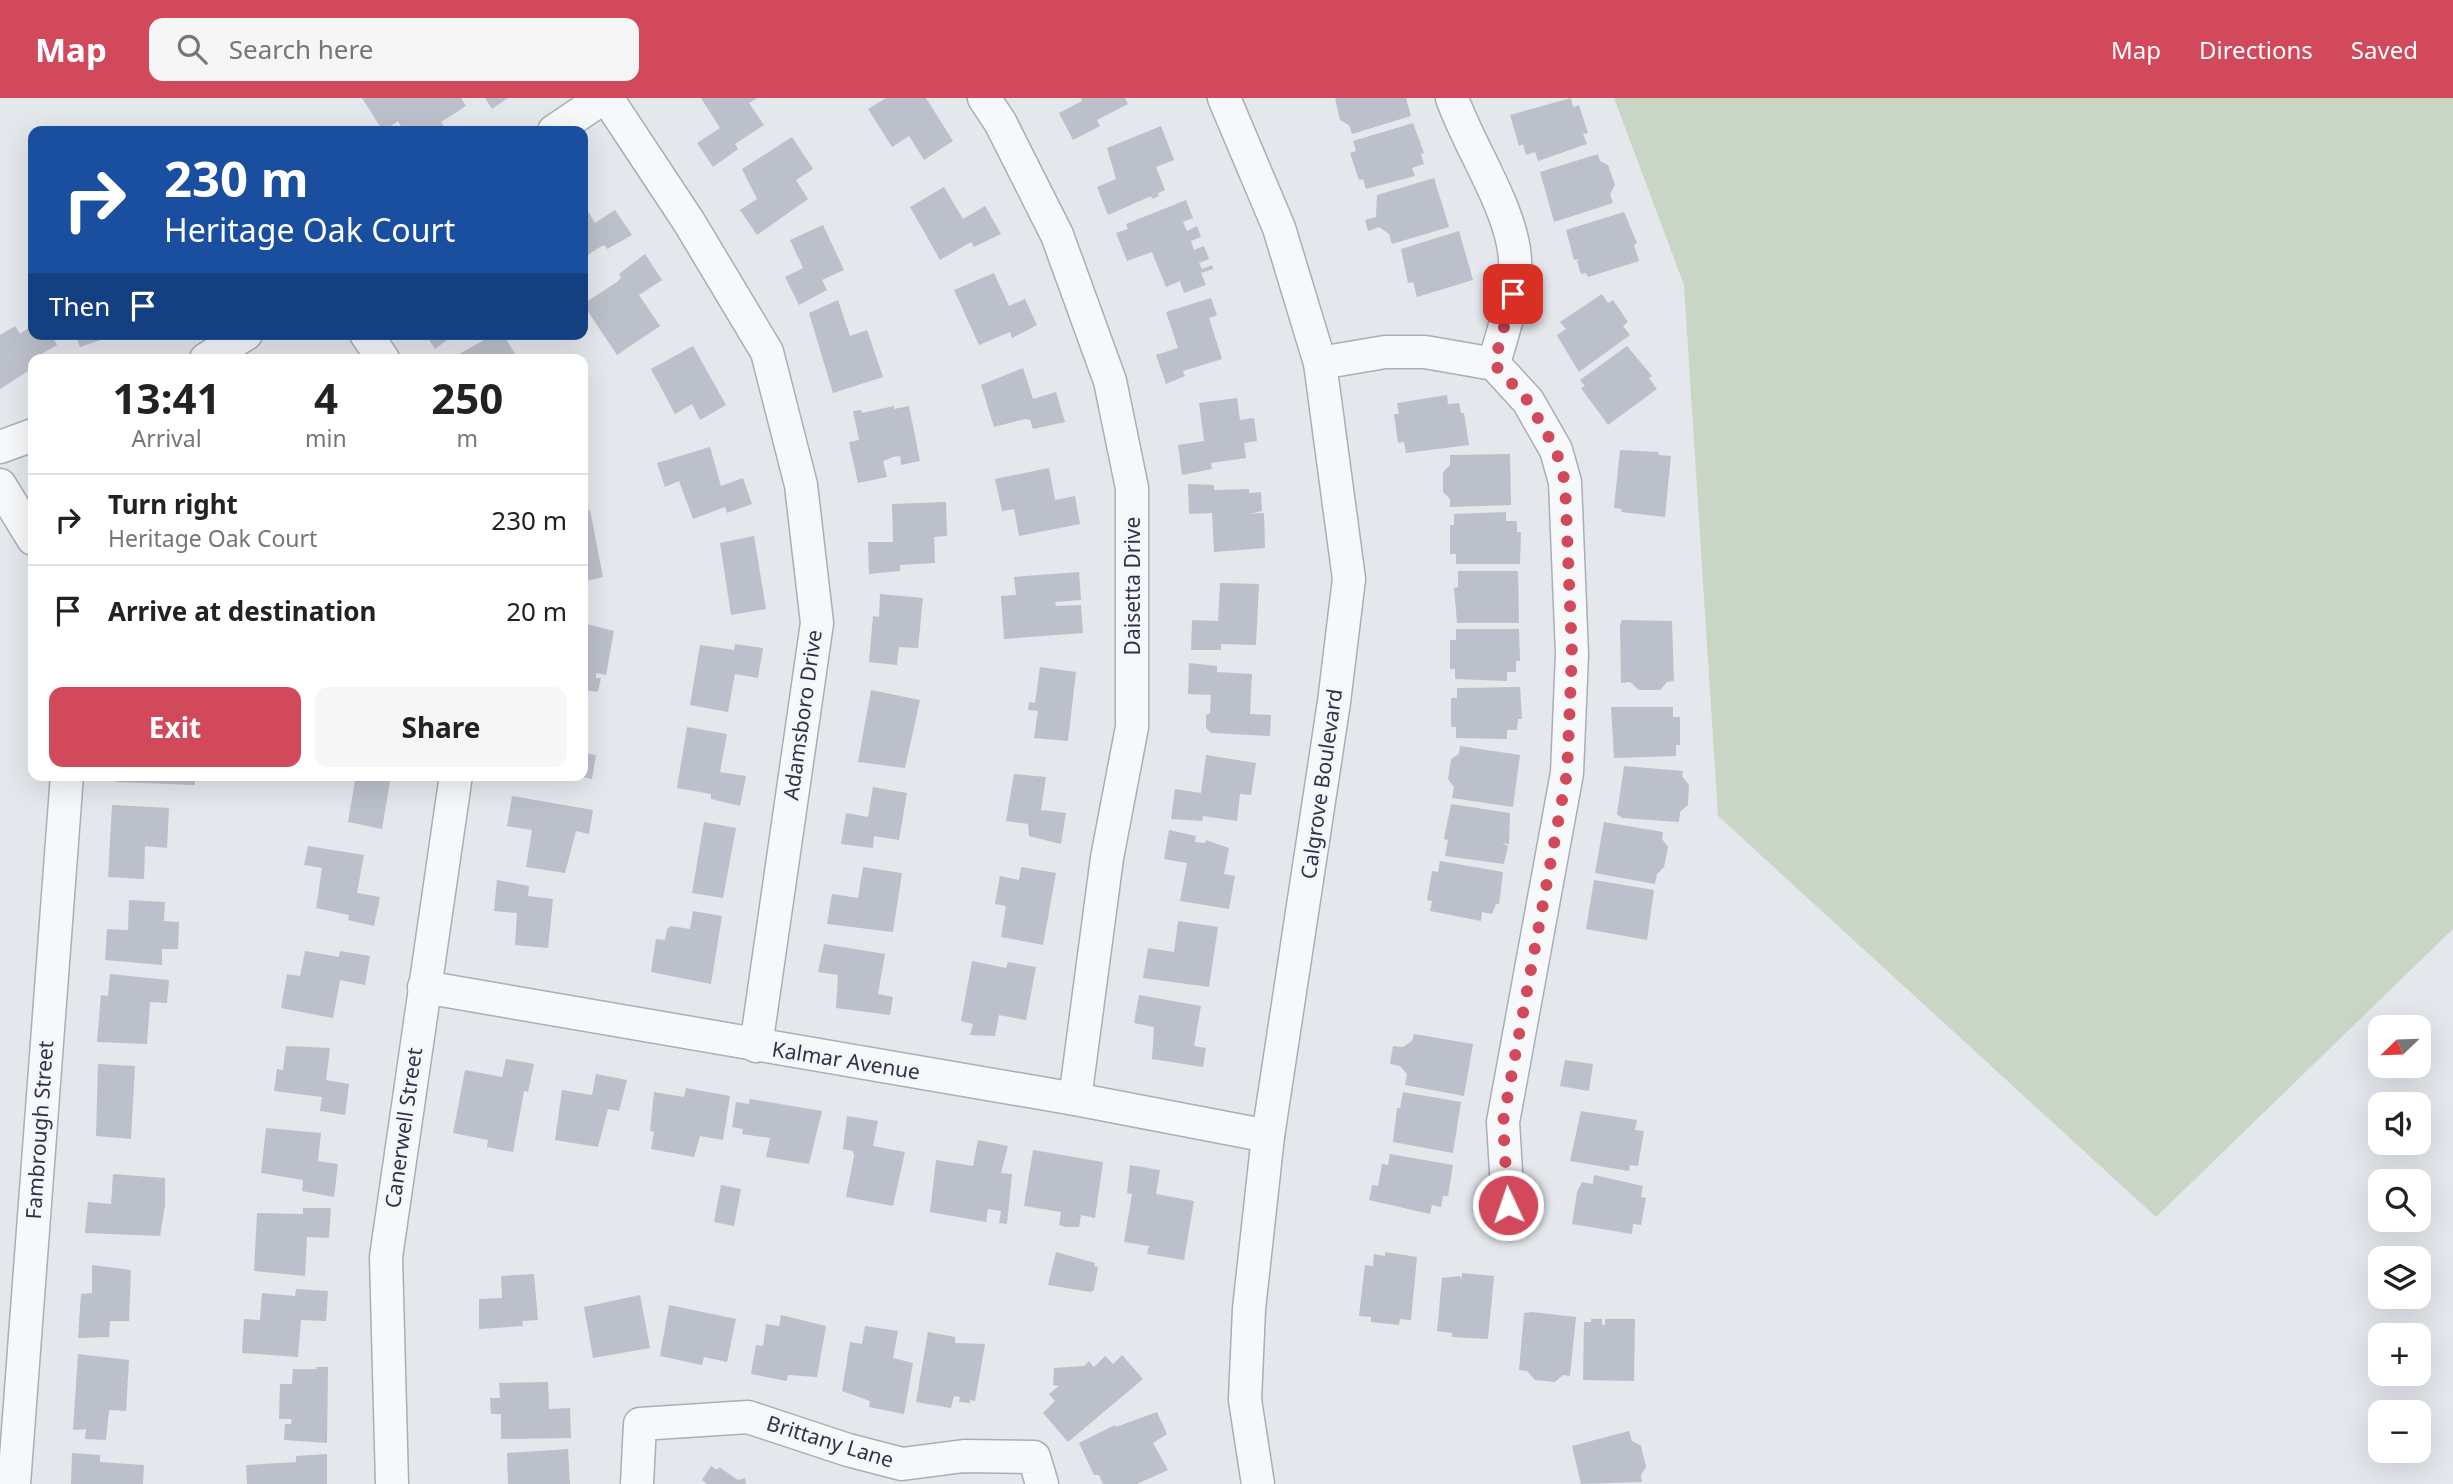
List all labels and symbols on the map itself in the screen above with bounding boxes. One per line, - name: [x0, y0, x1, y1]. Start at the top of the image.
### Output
- pin: [1483, 264, 1543, 324]
- street label: Daisetta Drive: [1118, 517, 1146, 655]
- street label: Adamsboro Drive: [776, 628, 828, 802]
- street label: Calgrove Boulevard: [1294, 687, 1348, 881]
- north arrow: [2368, 1015, 2431, 1078]
- street label: Kalmar Avenue: [770, 1034, 922, 1086]
- street label: Fambrough Street: [19, 1039, 59, 1220]
- street label: Canerwell Street: [378, 1045, 428, 1210]
- position arrow: [1471, 1168, 1545, 1242]
- street label: Brittany Lane: [763, 1408, 897, 1474]

